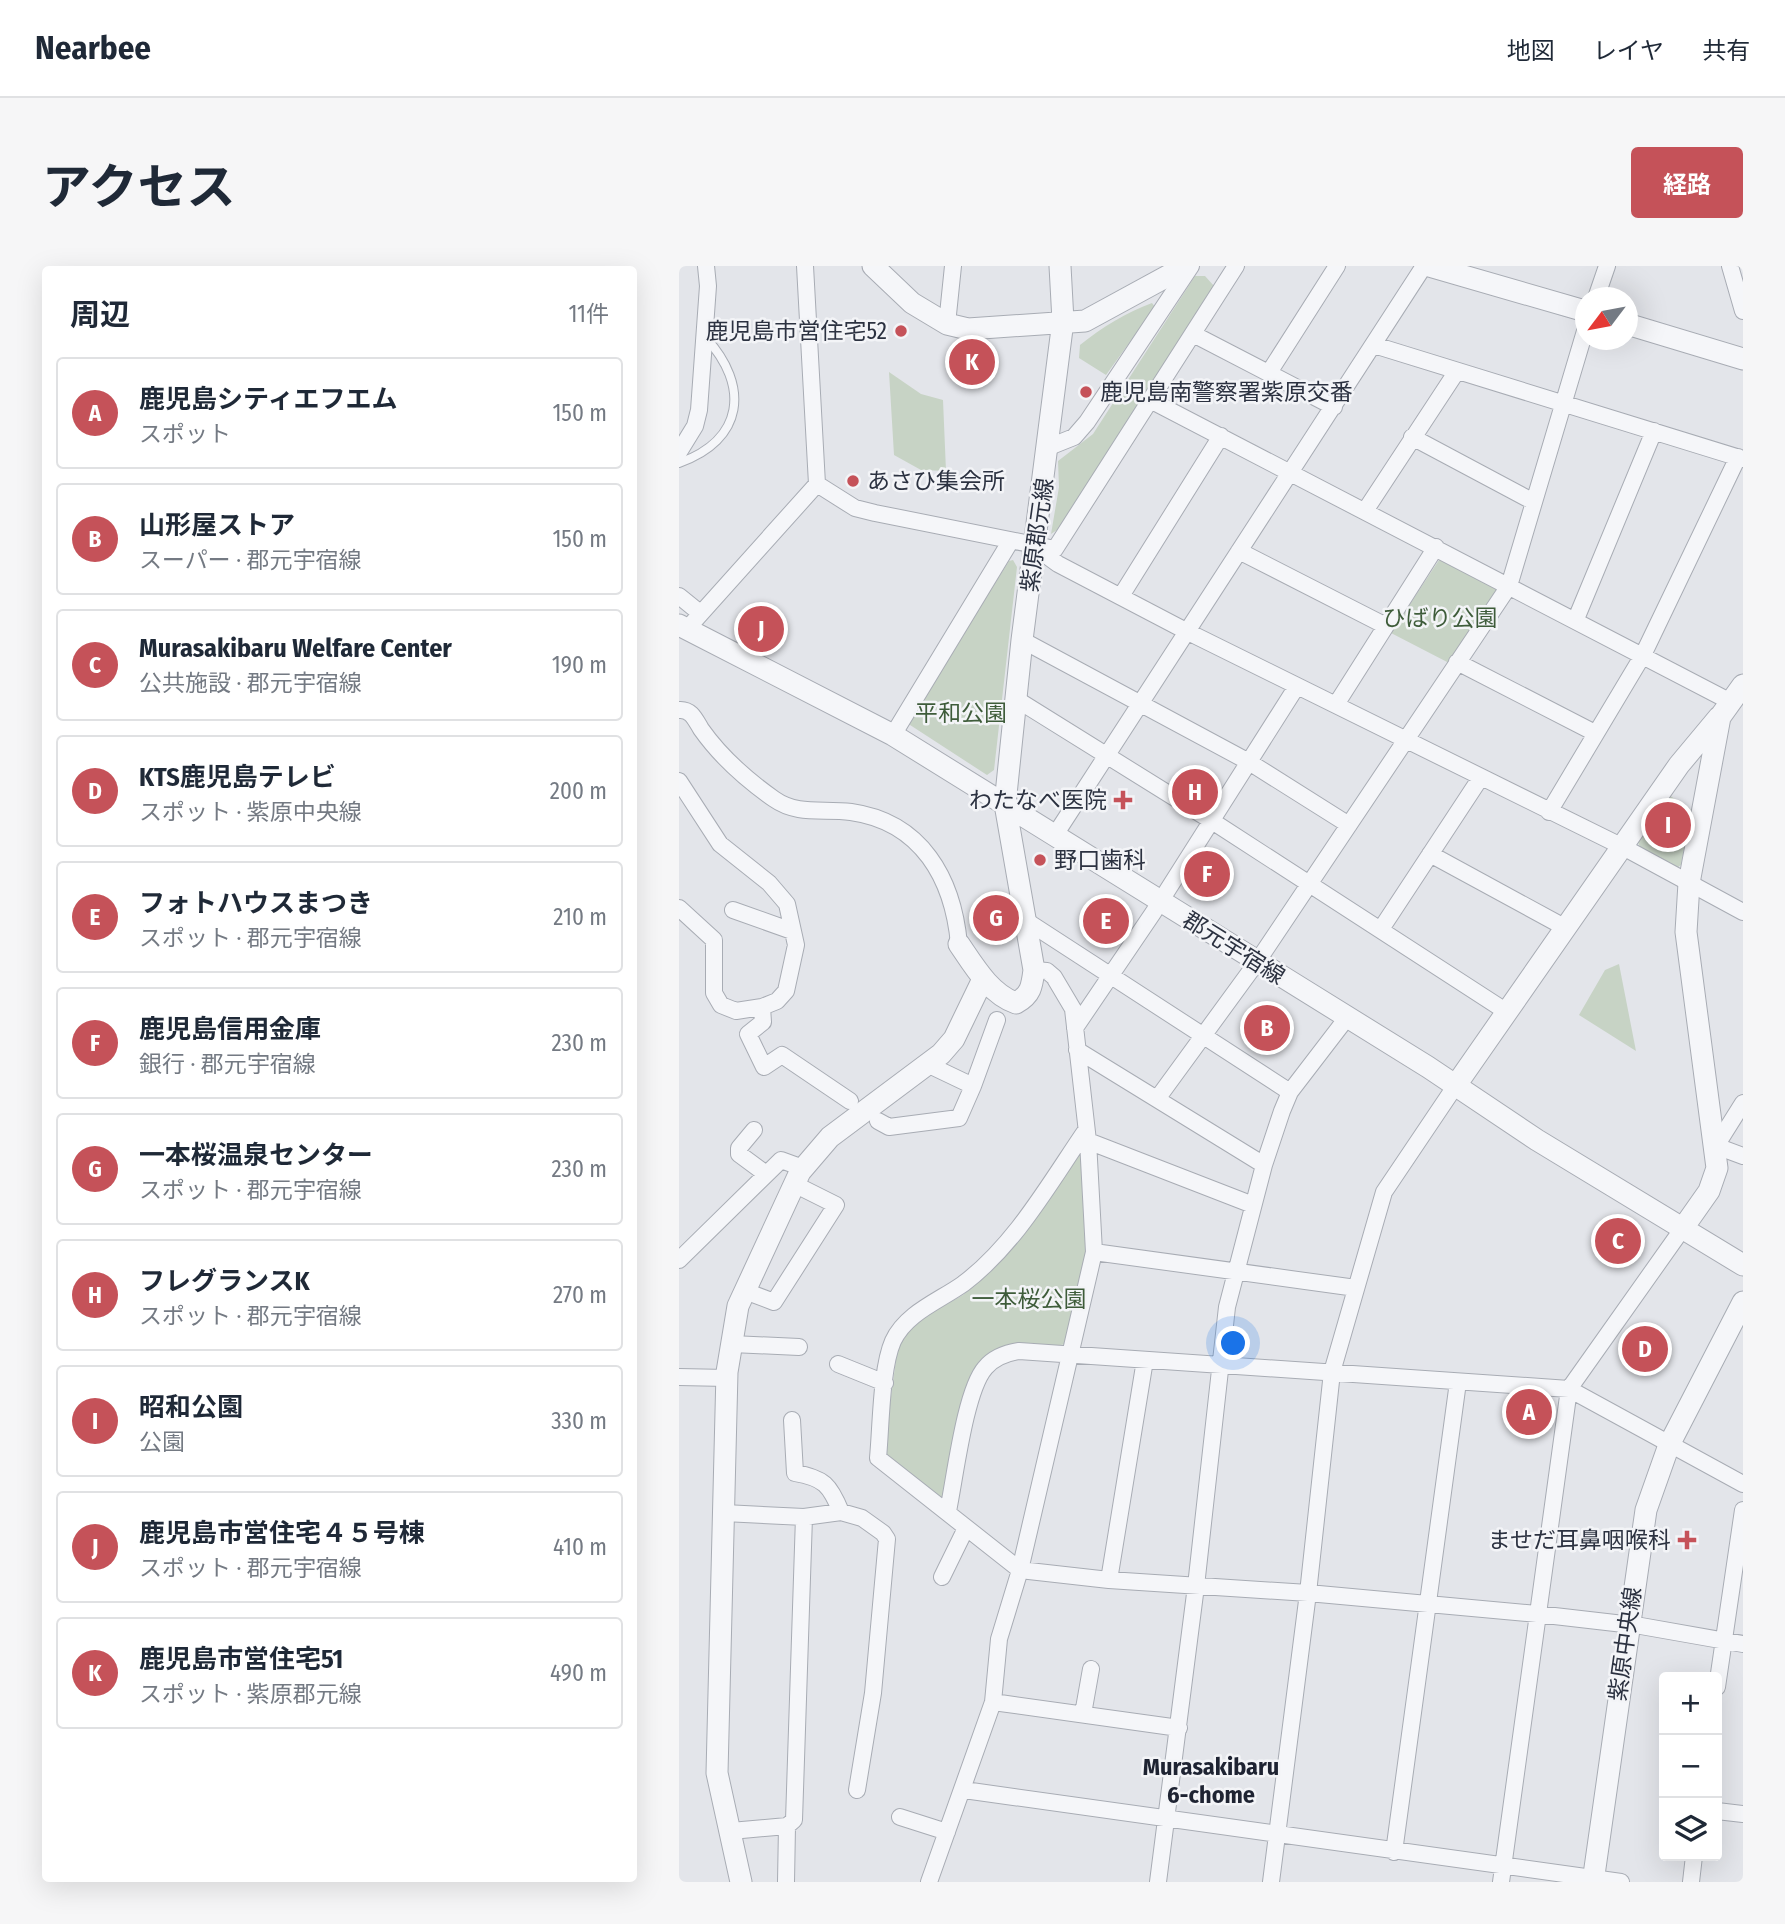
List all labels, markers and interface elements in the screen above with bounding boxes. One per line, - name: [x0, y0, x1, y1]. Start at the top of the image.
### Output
- text: Nearbee: [35, 28, 151, 68]
- text: 地図: [1507, 37, 1555, 65]
- text: レイヤ: [1593, 37, 1664, 65]
- text: 共有: [1702, 37, 1750, 65]
- button: 経路: [1631, 147, 1743, 218]
- text: アクセス: [42, 158, 236, 217]
- north arrow: [1575, 287, 1638, 350]
- text: 周辺: [70, 297, 130, 333]
- text: 11件: [568, 300, 609, 328]
- place label: 鹿児島市営住宅52: [706, 317, 887, 345]
- marker: 鹿児島市営住宅52: [893, 323, 909, 339]
- pin: K: [949, 336, 995, 388]
- place label: 鹿児島南警察署紫原交番: [1100, 378, 1353, 406]
- text: 鹿児島シティエフエム: [139, 384, 397, 415]
- marker: 鹿児島南警察署紫原交番: [1078, 384, 1094, 400]
- text: A: [89, 399, 101, 427]
- text: 150 m: [552, 399, 607, 427]
- text: スポット: [139, 420, 231, 448]
- place label: あさひ集会所: [867, 467, 1005, 495]
- marker: あさひ集会所: [845, 473, 861, 489]
- street label: 紫原郡元線: [1015, 476, 1059, 594]
- text: 山形屋ストア: [139, 510, 295, 541]
- text: B: [89, 525, 101, 553]
- text: 150 m: [552, 525, 607, 553]
- text: スーパー · 郡元宇宿線: [139, 546, 361, 574]
- pin: J: [738, 603, 784, 655]
- park label: ひばり公園: [1383, 604, 1498, 632]
- text: Murasakibaru Welfare Center: [139, 633, 452, 664]
- text: C: [89, 651, 101, 679]
- text: 190 m: [552, 651, 607, 679]
- text: 公共施設 · 郡元宇宿線: [139, 669, 362, 697]
- park label: 平和公園: [915, 699, 1007, 727]
- text: KTS鹿児島テレビ: [139, 762, 336, 793]
- pin: H: [1172, 766, 1218, 818]
- text: D: [88, 777, 102, 805]
- text: 200 m: [550, 777, 607, 805]
- place label: わたなべ医院: [969, 786, 1107, 814]
- marker: わたなべ医院: [1113, 790, 1133, 810]
- text: スポット · 紫原中央線: [139, 798, 362, 826]
- pin: I: [1645, 799, 1691, 851]
- place label: 野口歯科: [1054, 846, 1146, 874]
- pin: F: [1184, 848, 1230, 900]
- marker: 野口歯科: [1032, 852, 1048, 868]
- text: フォトハウスまつき: [139, 888, 373, 919]
- pin: G: [973, 892, 1019, 944]
- pin: E: [1083, 895, 1129, 947]
- text: E: [90, 903, 100, 931]
- text: 210 m: [553, 903, 607, 931]
- street label: 郡元宇宿線: [1178, 906, 1290, 990]
- text: スポット · 郡元宇宿線: [139, 924, 362, 952]
- pin: B: [1244, 1002, 1290, 1054]
- text: 鹿児島信用金庫: [139, 1014, 321, 1045]
- text: F: [90, 1029, 100, 1057]
- text: 230 m: [551, 1029, 607, 1057]
- text: 銀行 · 郡元宇宿線: [139, 1050, 316, 1078]
- text: 一本桜温泉センター: [139, 1140, 373, 1171]
- text: G: [88, 1155, 102, 1183]
- text: 230 m: [551, 1155, 607, 1183]
- text: スポット · 郡元宇宿線: [139, 1176, 362, 1204]
- pin: C: [1595, 1215, 1641, 1267]
- text: フレグランスK: [139, 1266, 310, 1297]
- text: H: [88, 1281, 102, 1309]
- text: 270 m: [553, 1281, 607, 1309]
- park label: 一本桜公園: [972, 1285, 1087, 1313]
- text: スポット · 郡元宇宿線: [139, 1302, 362, 1330]
- pin: D: [1622, 1323, 1668, 1375]
- your location: [1216, 1326, 1250, 1360]
- pin: A: [1506, 1386, 1552, 1438]
- text: 昭和公園: [139, 1392, 243, 1423]
- text: I: [92, 1407, 98, 1435]
- text: 330 m: [551, 1407, 607, 1435]
- text: 公園: [139, 1428, 185, 1456]
- text: 鹿児島市営住宅４５号棟: [139, 1518, 425, 1549]
- place label: ませだ耳鼻咽喉科: [1488, 1526, 1671, 1554]
- marker: ませだ耳鼻咽喉科: [1677, 1530, 1697, 1550]
- text: J: [92, 1533, 98, 1561]
- text: 410 m: [553, 1533, 607, 1561]
- text: スポット · 郡元宇宿線: [139, 1554, 362, 1582]
- street label: 紫原中央線: [1603, 1585, 1647, 1703]
- text: 鹿児島市営住宅51: [139, 1644, 343, 1675]
- text: K: [88, 1659, 102, 1687]
- text: 490 m: [550, 1659, 607, 1687]
- map controls: [1659, 1672, 1722, 1861]
- button: +: [1659, 1672, 1722, 1735]
- text: スポット · 紫原郡元線: [139, 1680, 362, 1708]
- button: −: [1659, 1735, 1722, 1798]
- district label: Murasakibaru 6-chome: [1143, 1753, 1279, 1809]
- button: layers: [1659, 1798, 1722, 1861]

